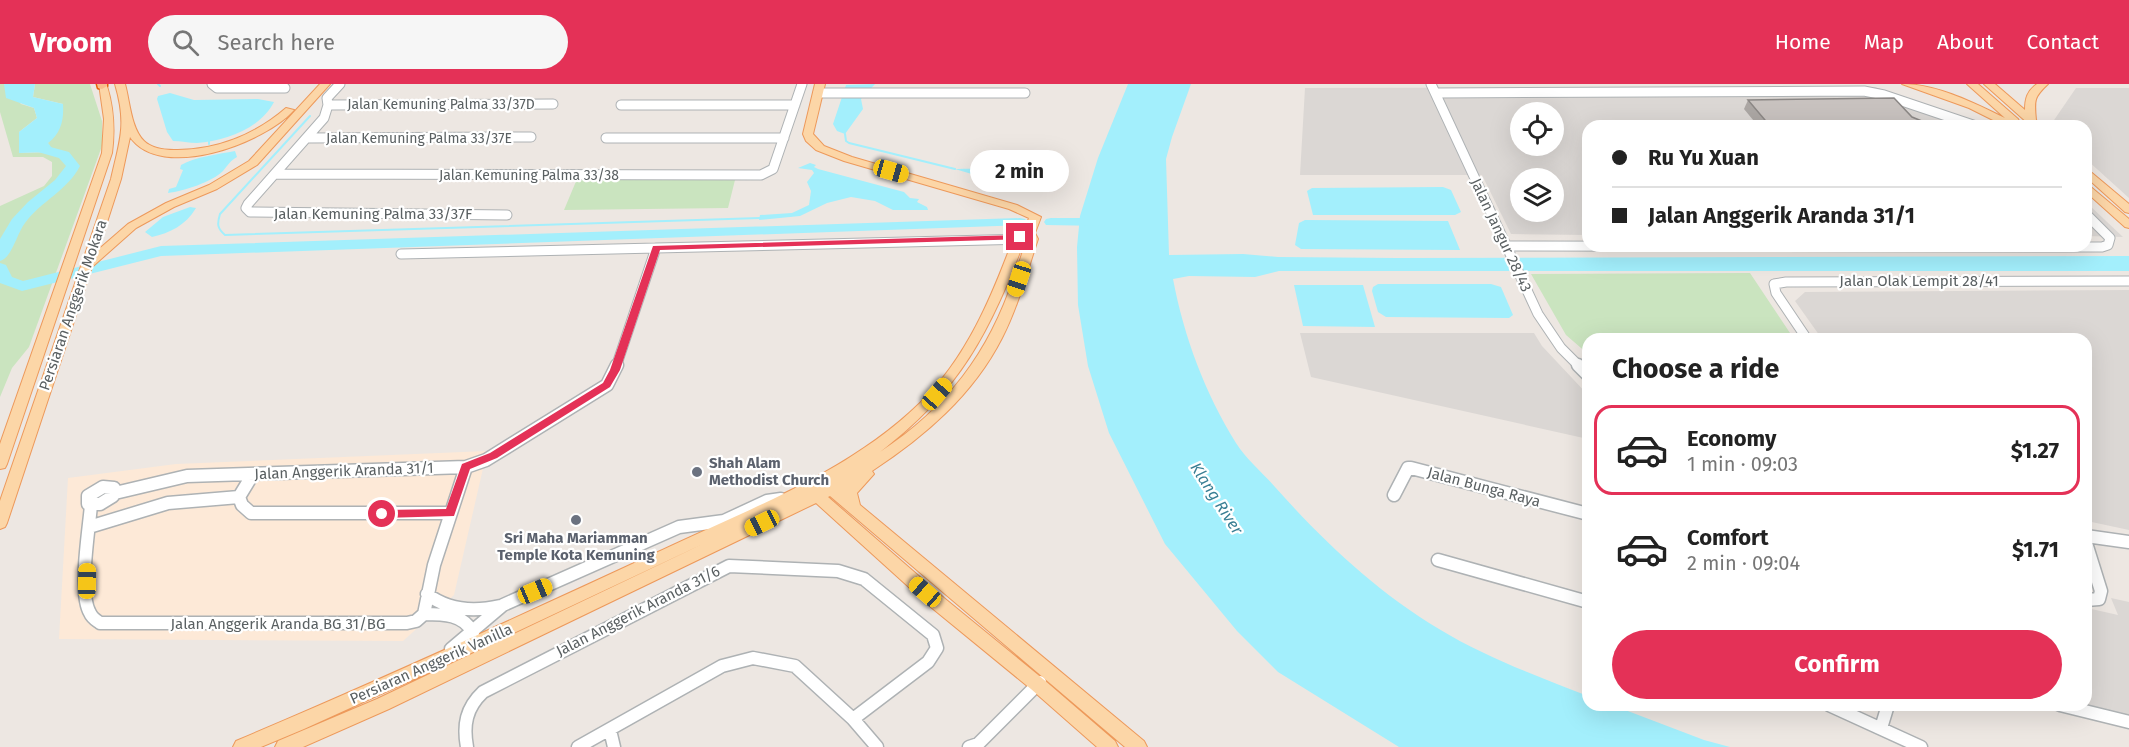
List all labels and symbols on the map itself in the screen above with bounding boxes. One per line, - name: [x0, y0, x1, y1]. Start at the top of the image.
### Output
- street label: Jalan Kemuning Palma 33/37D: [347, 96, 535, 113]
- street label: Jalan Kemuning Palma 33/37E: [326, 130, 512, 147]
- callout: 2 min: [970, 150, 1070, 192]
- car: [871, 157, 911, 185]
- street label: Jalan Kemuning Palma 33/38: [439, 167, 619, 184]
- street label: Jalan Jangur 28/43: [1467, 175, 1535, 295]
- street label: Jalan Kemuning Palma 33/37F: [274, 205, 472, 223]
- street label: Persiaran Anggerik Mokara: [35, 217, 111, 393]
- route end: [1006, 223, 1033, 250]
- car: [1005, 259, 1033, 299]
- street label: Jalan Olak Lempit 28/41: [1839, 272, 1999, 290]
- car: [918, 375, 956, 413]
- place label: Shah Alam Methodist Church: [709, 454, 829, 489]
- street label: Jalan Anggerik Aranda 31/1: [254, 459, 434, 483]
- water label: Klang River: [1186, 459, 1247, 539]
- street label: Jalan Bunga Raya: [1426, 463, 1542, 511]
- marker: Shah Alam Methodist Church: [690, 465, 704, 479]
- route start: [368, 500, 395, 527]
- car: [742, 507, 782, 539]
- marker: Sri Maha Mariamman Temple Kota Kemuning: [569, 513, 583, 527]
- place label: Sri Maha Mariamman Temple Kota Kemuning: [497, 529, 655, 564]
- street label: Jalan Anggerik Aranda 31/6: [553, 562, 723, 660]
- car: [78, 563, 96, 599]
- car: [906, 573, 944, 611]
- car: [515, 576, 555, 606]
- street label: Jalan Anggerik Aranda BG 31/BG: [171, 615, 385, 633]
- street label: Persiaran Anggerik Vanilla: [347, 620, 515, 708]

